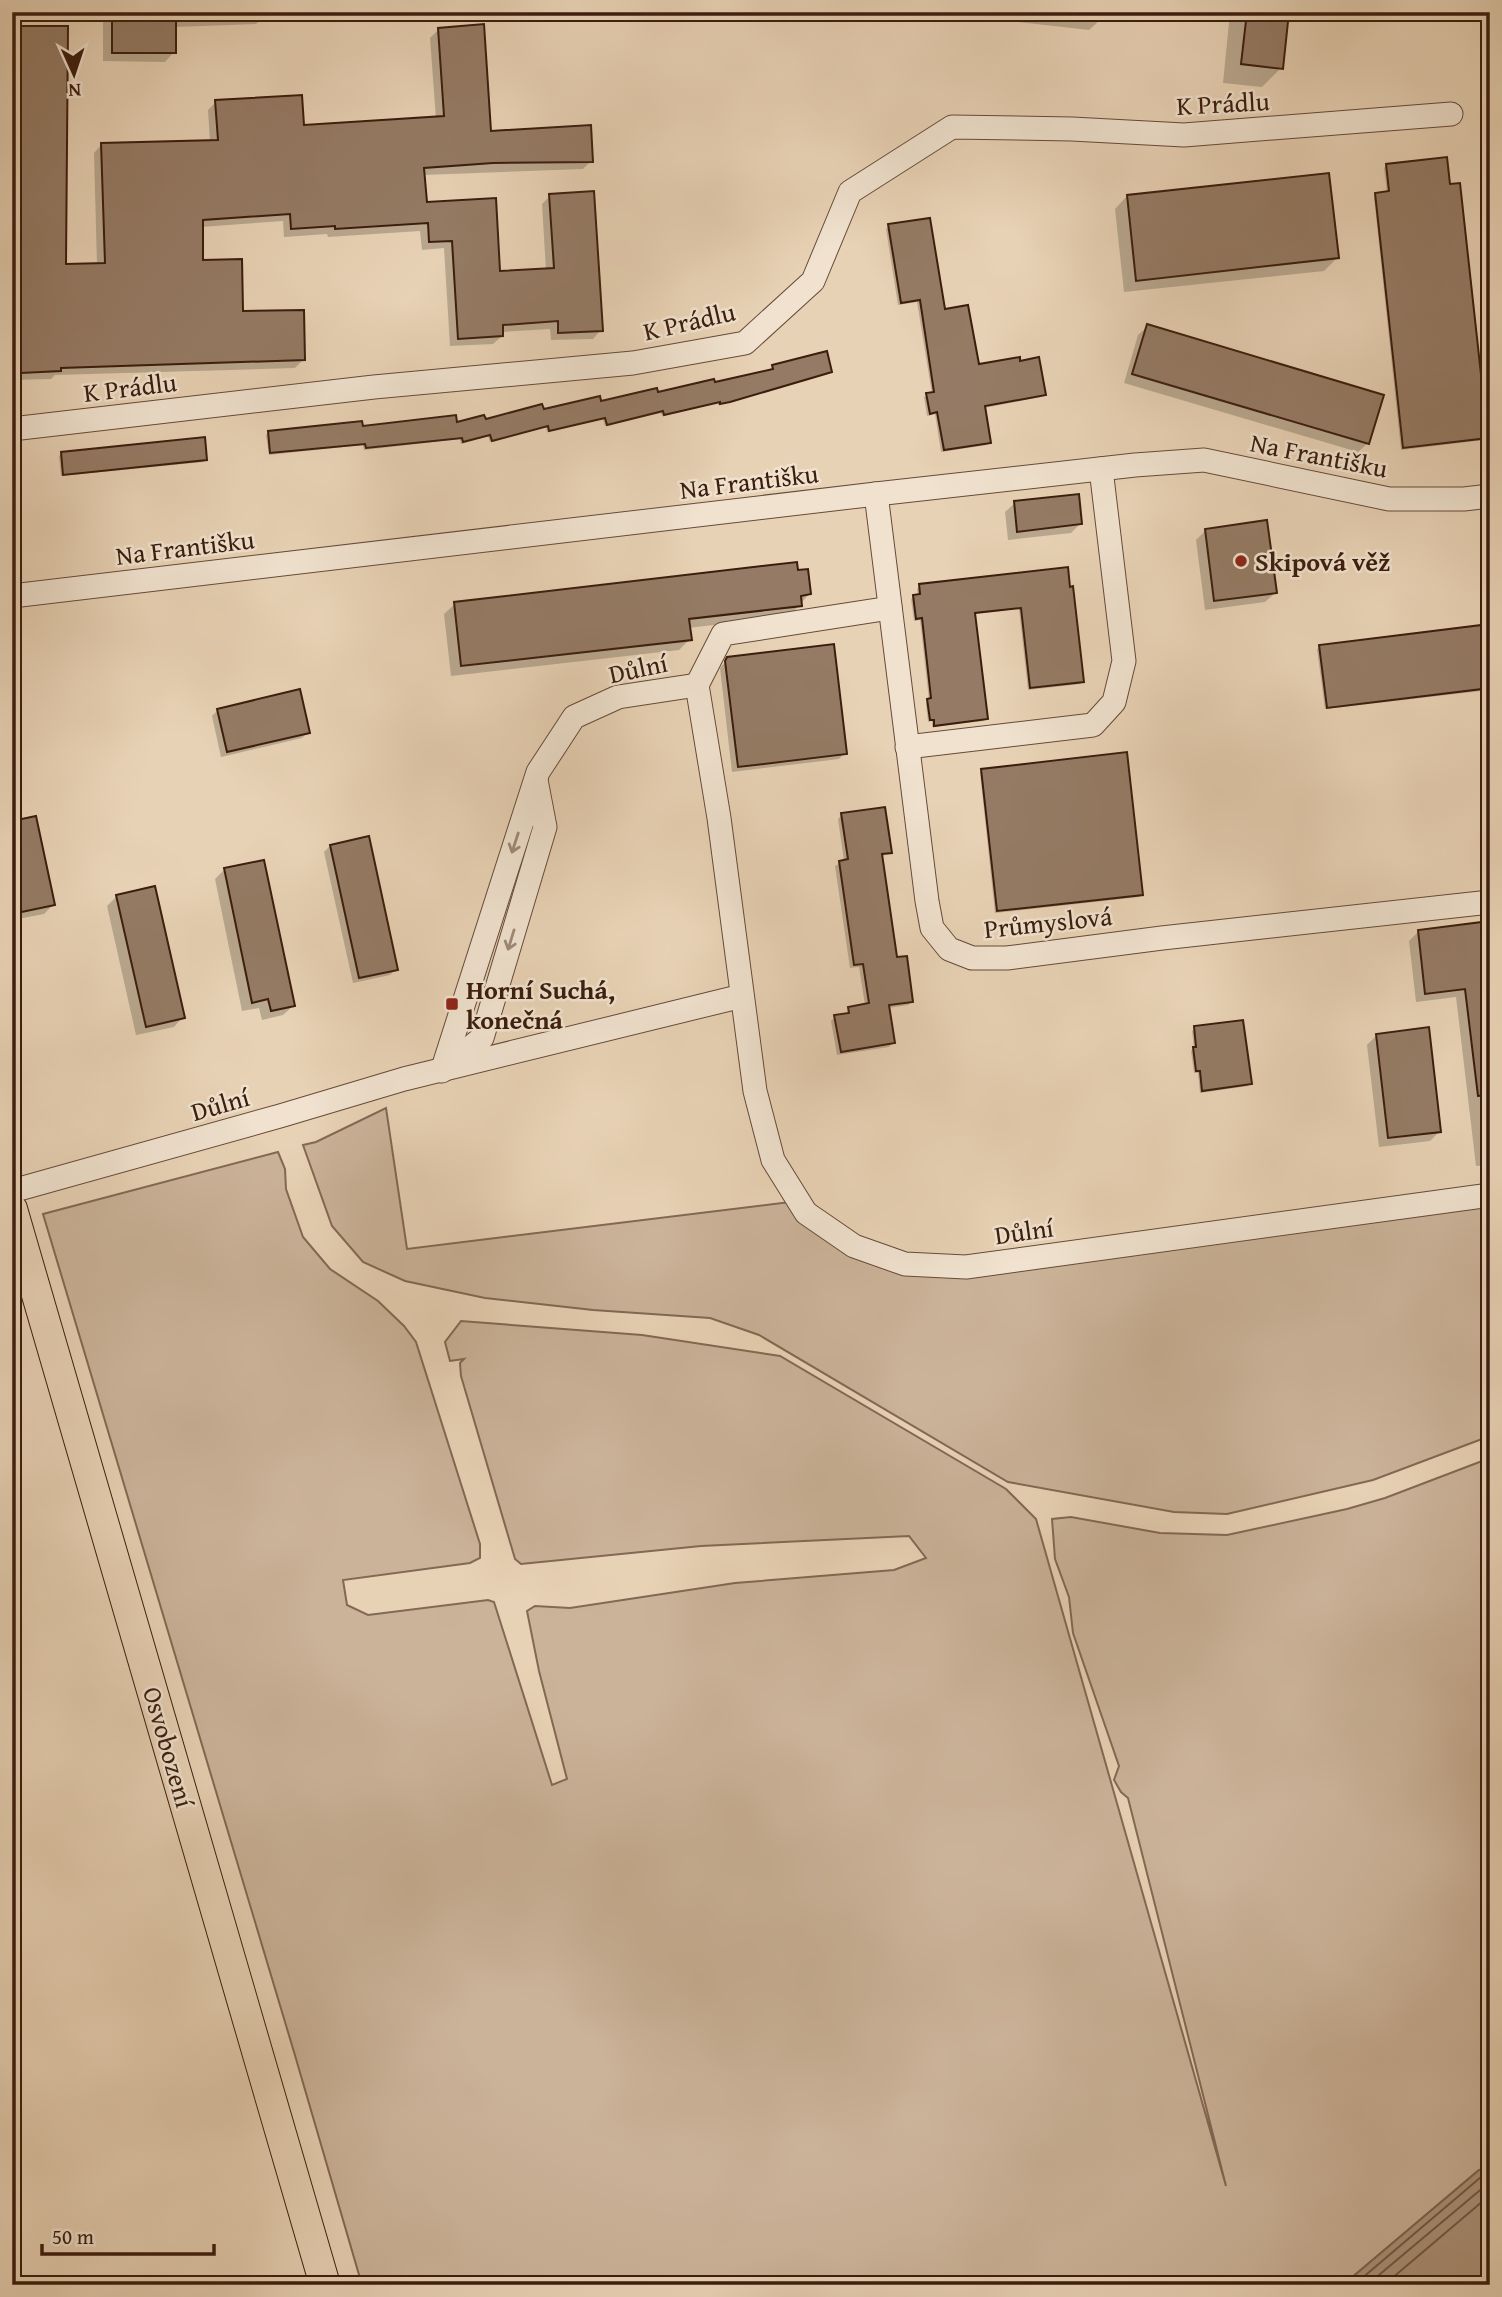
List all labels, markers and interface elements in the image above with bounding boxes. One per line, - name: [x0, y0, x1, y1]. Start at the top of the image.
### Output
- north arrow: [38, 38, 108, 108]
- text: N: [68, 77, 82, 105]
- street label: K Prádlu: [1175, 81, 1271, 125]
- street label: K Prádlu: [639, 292, 739, 350]
- street label: K Prádlu: [81, 362, 179, 412]
- street label: Na Františku: [1247, 423, 1391, 487]
- street label: Na Františku: [678, 453, 820, 509]
- street label: Na Františku: [114, 519, 256, 575]
- place label: Skipová věž: [1255, 542, 1390, 581]
- marker: Skipová věž: [1233, 553, 1249, 569]
- street label: Důlní: [605, 643, 672, 693]
- one-way arrow: [508, 832, 520, 854]
- street label: Průmyslová: [982, 896, 1115, 948]
- one-way arrow: [504, 929, 517, 951]
- place label: Horní Suchá, konečná: [466, 970, 615, 1039]
- marker: Horní Suchá, konečná: [444, 996, 460, 1012]
- street label: Důlní: [186, 1077, 254, 1131]
- street label: Důlní: [992, 1207, 1057, 1254]
- street label: Osvobození: [133, 1682, 205, 1813]
- scale bar: [42, 2213, 214, 2257]
- text: 50 m: [52, 2221, 94, 2252]

